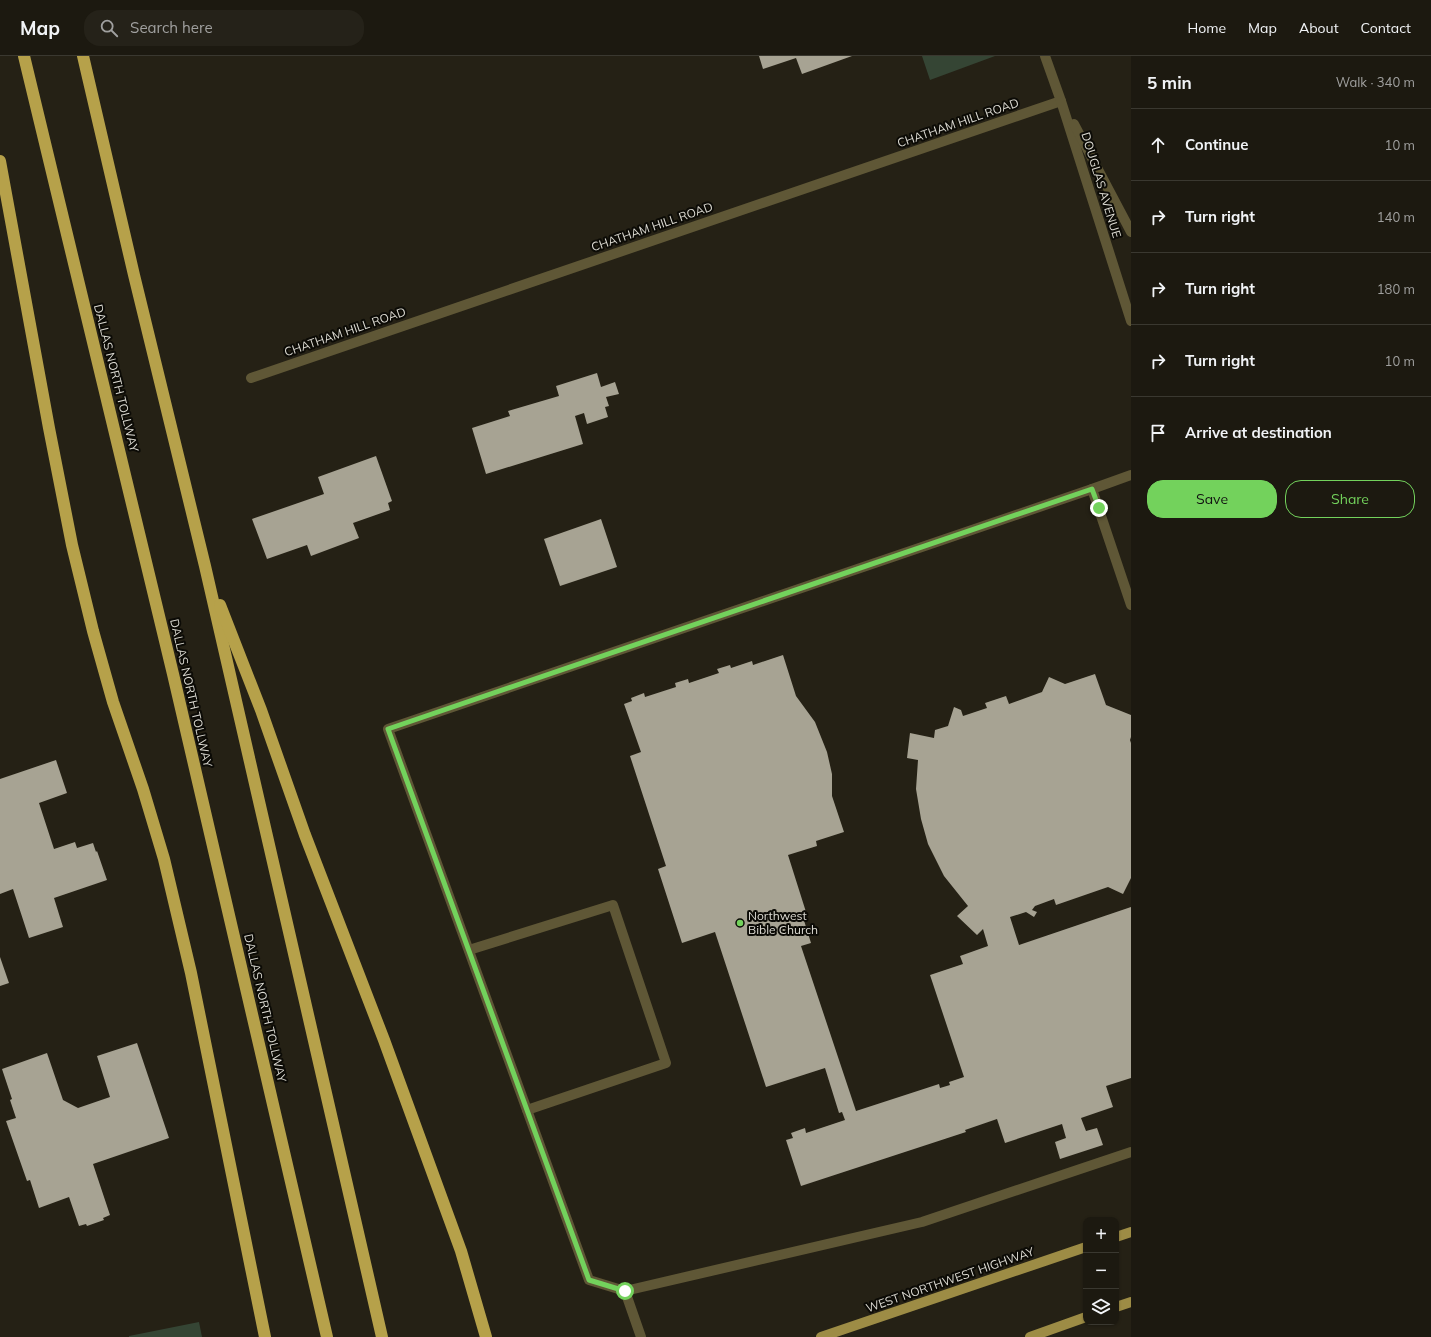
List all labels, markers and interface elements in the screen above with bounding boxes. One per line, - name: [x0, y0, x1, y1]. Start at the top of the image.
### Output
- search box: [84, 10, 364, 46]
- text: Map: [20, 16, 60, 40]
- icon: search: [98, 17, 120, 39]
- text: Search here: [130, 18, 213, 37]
- text: Home: [1187, 19, 1226, 37]
- text: Map: [1248, 19, 1277, 37]
- text: About: [1299, 19, 1339, 37]
- text: Contact: [1361, 19, 1411, 37]
- text: 5 min: [1147, 72, 1192, 93]
- text: Walk · 340 m: [1336, 74, 1415, 90]
- street label: CHATHAM HILL ROAD: [895, 95, 1021, 150]
- street label: DOUGLAS AVENUE: [1078, 130, 1125, 240]
- icon: ahead: [1147, 134, 1169, 156]
- text: Continue: [1185, 135, 1248, 154]
- text: 10 m: [1385, 137, 1415, 153]
- street label: CHATHAM HILL ROAD: [589, 199, 715, 254]
- icon: right: [1147, 206, 1169, 228]
- text: Turn right: [1185, 207, 1255, 226]
- text: 140 m: [1377, 209, 1415, 225]
- icon: right: [1147, 278, 1169, 300]
- text: Turn right: [1185, 279, 1255, 298]
- text: 180 m: [1377, 281, 1415, 297]
- street label: DALLAS NORTH TOLLWAY: [91, 303, 142, 454]
- street label: CHATHAM HILL ROAD: [282, 304, 408, 359]
- icon: right: [1147, 350, 1169, 372]
- text: Turn right: [1185, 351, 1255, 370]
- text: 10 m: [1385, 353, 1415, 369]
- icon: arrive: [1147, 422, 1169, 444]
- text: Arrive at destination: [1185, 423, 1332, 442]
- button: Save: [1147, 480, 1277, 518]
- button: Share: [1285, 480, 1415, 518]
- route end: [1090, 499, 1108, 517]
- street label: DALLAS NORTH TOLLWAY: [167, 617, 216, 769]
- place label: Northwest Bible Church: [748, 908, 818, 937]
- marker: Northwest Bible Church: [735, 918, 745, 928]
- street label: DALLAS NORTH TOLLWAY: [241, 932, 290, 1084]
- map controls: [1083, 1217, 1119, 1325]
- button: +: [1083, 1217, 1119, 1253]
- street label: WEST NORTHWEST HIGHWAY: [864, 1243, 1037, 1315]
- button: −: [1083, 1253, 1119, 1289]
- route start: [616, 1282, 634, 1300]
- button: layers: [1083, 1289, 1119, 1325]

